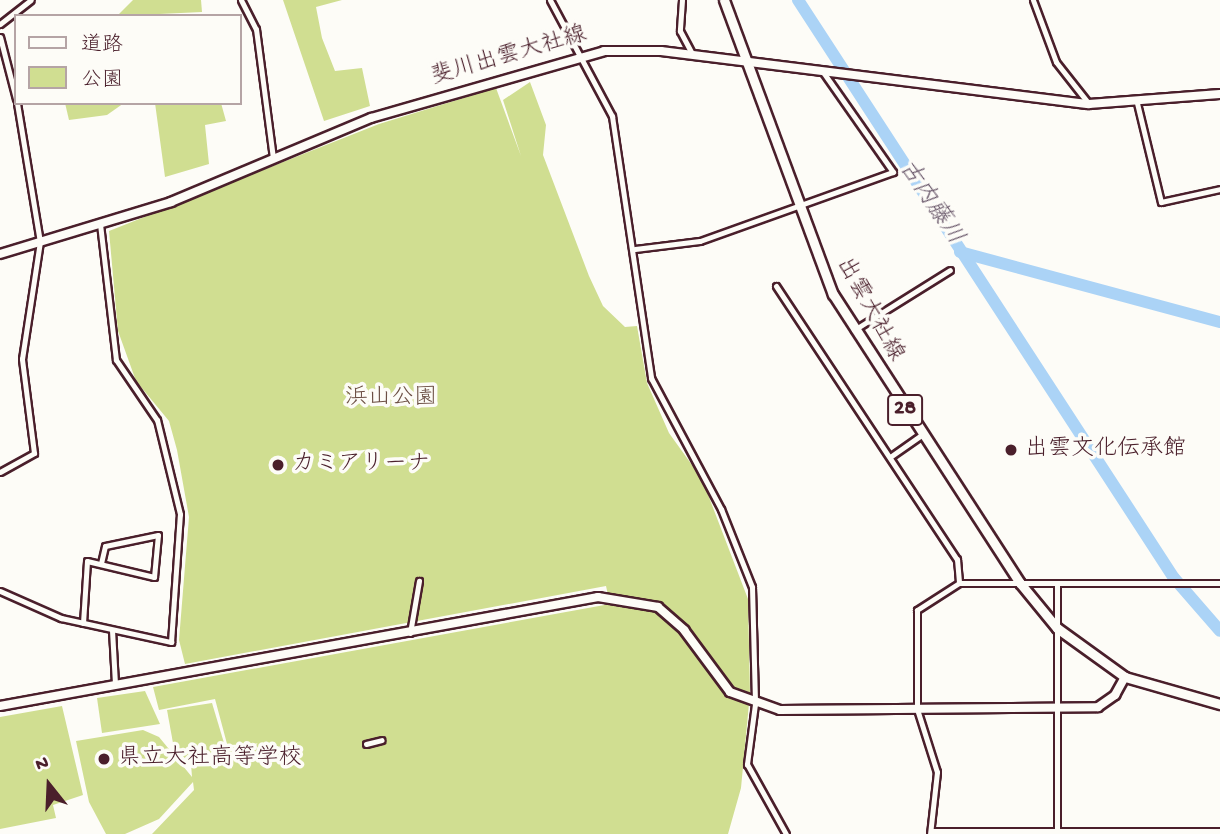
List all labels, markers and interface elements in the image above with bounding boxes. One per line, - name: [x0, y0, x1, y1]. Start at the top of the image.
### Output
- legend: [14, 14, 242, 105]
- street label: 斐川出雲大社線: [428, 22, 590, 92]
- text: 道路: [81, 34, 123, 59]
- text: 公園: [81, 69, 123, 94]
- water label: 古内藤川: [891, 155, 969, 251]
- street label: 出雲大社線: [829, 253, 909, 367]
- park label: 浜山公園: [345, 385, 437, 413]
- road number: 28: [886, 392, 924, 428]
- place label: 出雲文化伝承館: [1025, 436, 1186, 464]
- marker: 出雲文化伝承館: [1003, 442, 1019, 458]
- place label: カミアリーナ: [292, 451, 430, 479]
- marker: カミアリーナ: [270, 457, 286, 473]
- place label: 県立大社高等学校: [118, 745, 302, 773]
- north arrow: [14, 750, 84, 820]
- marker: 県立大社高等学校: [96, 751, 112, 767]
- text: N: [33, 752, 52, 777]

